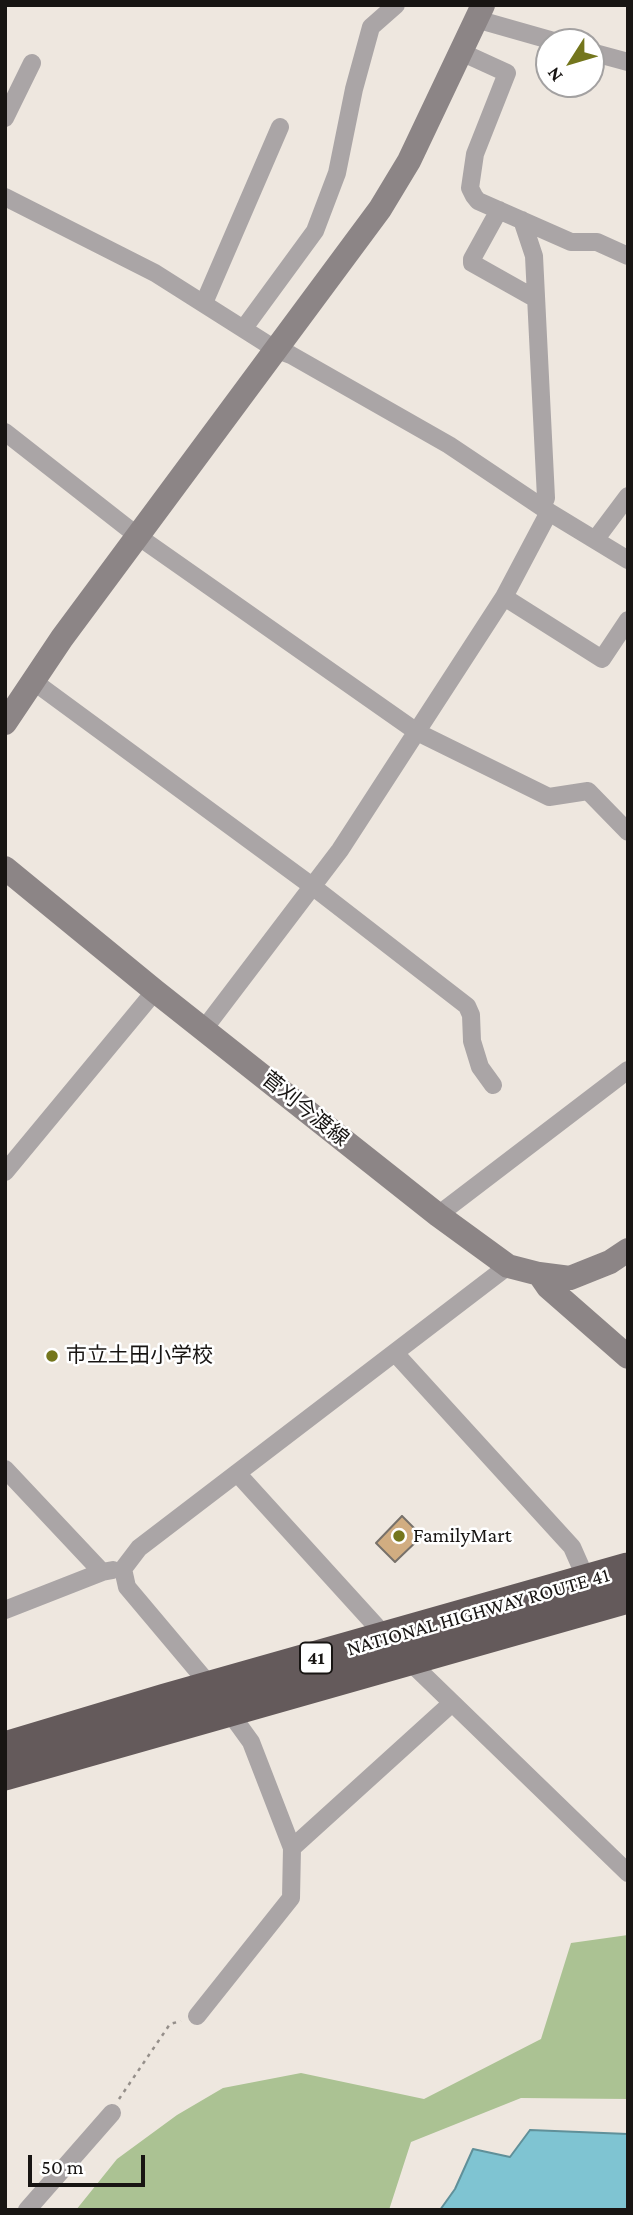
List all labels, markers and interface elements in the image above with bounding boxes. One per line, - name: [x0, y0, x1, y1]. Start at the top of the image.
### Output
- north arrow: [535, 28, 605, 98]
- text: N: [542, 63, 567, 86]
- street label: 菅刈今渡線: [256, 1066, 354, 1152]
- place label: 市立土田小学校: [66, 1343, 213, 1369]
- marker: 市立土田小学校: [44, 1348, 60, 1364]
- place label: FamilyMart: [413, 1523, 512, 1549]
- marker: FamilyMart: [391, 1528, 407, 1544]
- street label: NATIONAL HIGHWAY ROUTE 41: [344, 1562, 612, 1662]
- road number: 41: [300, 1642, 332, 1674]
- scale bar: [32, 2142, 149, 2186]
- text: 50 m: [41, 2155, 84, 2179]

